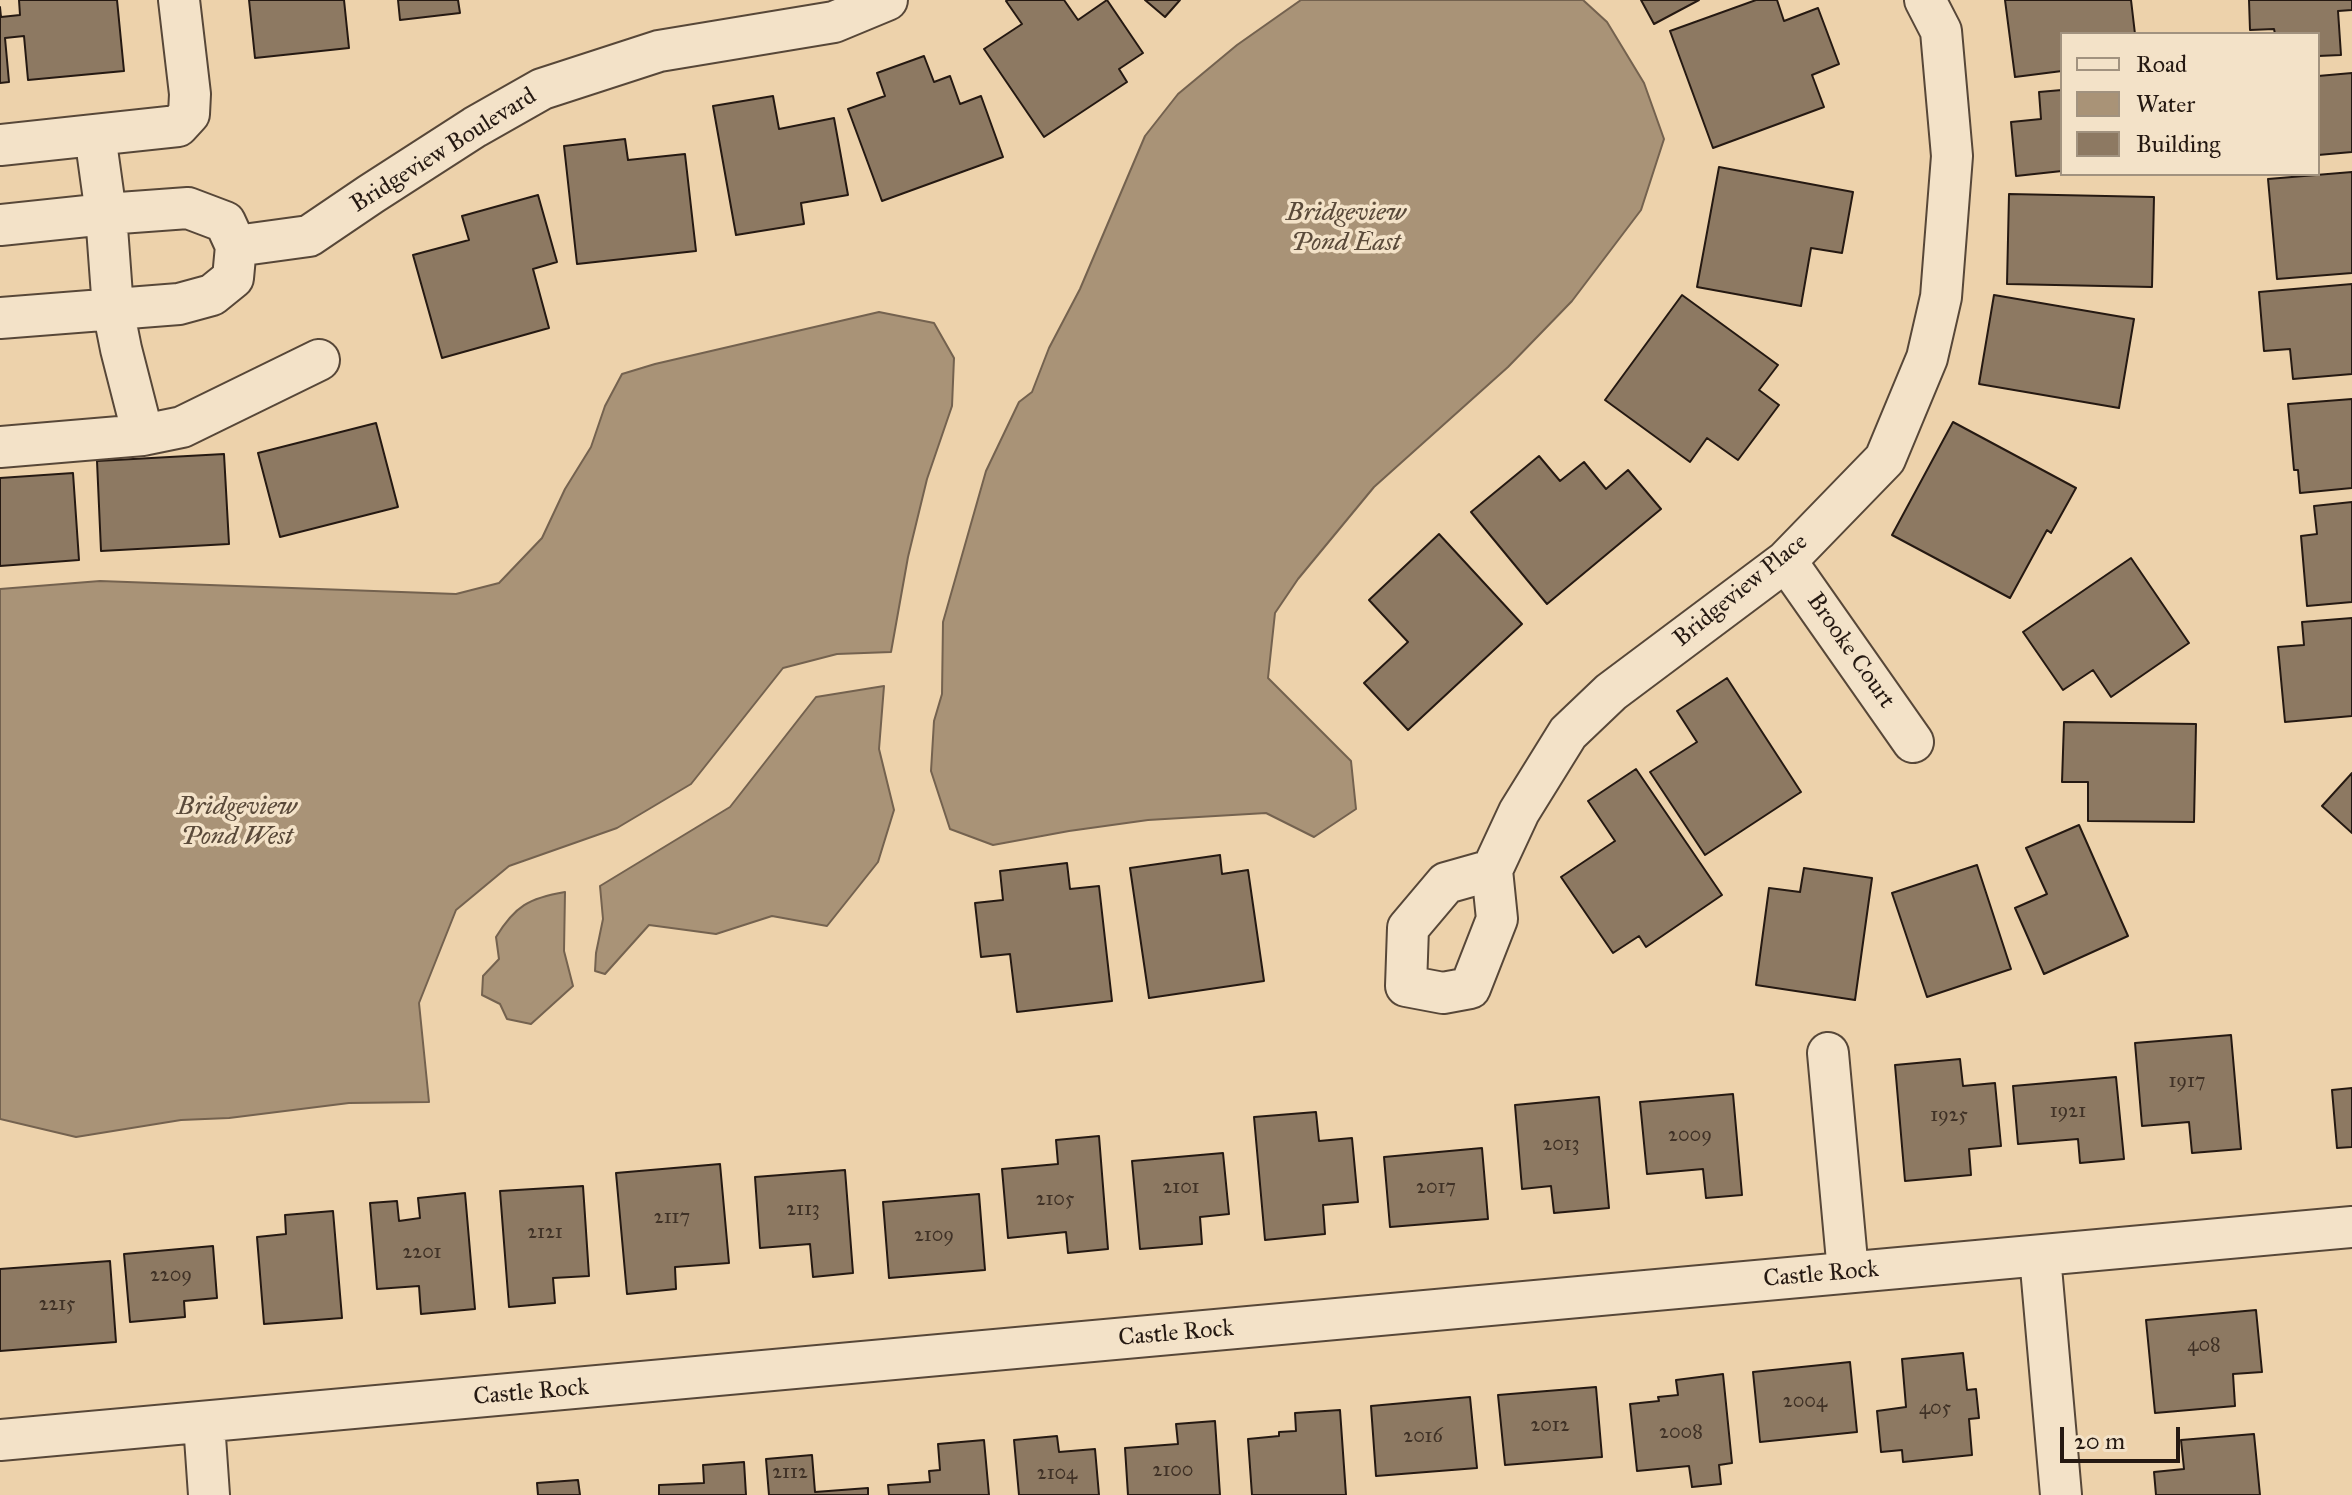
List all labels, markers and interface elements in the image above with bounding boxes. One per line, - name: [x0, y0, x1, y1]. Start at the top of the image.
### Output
- legend: [2060, 32, 2320, 176]
- text: Road: [2136, 49, 2187, 79]
- street label: Bridgeview Boulevard: [346, 82, 542, 220]
- text: Water: [2136, 89, 2195, 119]
- text: Building: [2136, 129, 2221, 159]
- water label: Bridgeview Pond East: [1286, 198, 1406, 260]
- street label: Bridgeview Place: [1668, 528, 1814, 654]
- street label: Brooke Court: [1800, 588, 1900, 714]
- water label: Bridgeview Pond West: [177, 792, 297, 854]
- house number: 1917: [2169, 1070, 2205, 1094]
- house number: 1921: [2050, 1100, 2086, 1124]
- house number: 1925: [1930, 1104, 1968, 1128]
- house number: 2009: [1668, 1124, 1712, 1148]
- house number: 2013: [1542, 1133, 1580, 1157]
- house number: 2101: [1162, 1176, 1200, 1200]
- house number: 2017: [1416, 1176, 1456, 1200]
- house number: 2105: [1036, 1188, 1074, 1212]
- house number: 2113: [786, 1198, 820, 1222]
- house number: 2117: [654, 1206, 690, 1230]
- house number: 2121: [527, 1221, 563, 1245]
- house number: 2109: [914, 1224, 954, 1248]
- house number: 2201: [402, 1241, 442, 1265]
- street label: Castle Rock: [1762, 1256, 1880, 1294]
- house number: 2209: [150, 1264, 192, 1288]
- house number: 2215: [39, 1293, 75, 1317]
- street label: Castle Rock: [1117, 1315, 1235, 1353]
- house number: 408: [2187, 1334, 2221, 1358]
- street label: Castle Rock: [472, 1374, 590, 1412]
- house number: 2004: [1783, 1390, 1827, 1414]
- house number: 405: [1919, 1397, 1951, 1421]
- scale bar: [2064, 1411, 2184, 1461]
- house number: 2012: [1530, 1414, 1570, 1438]
- house number: 2008: [1659, 1421, 1703, 1445]
- house number: 2016: [1403, 1425, 1443, 1449]
- text: 20 m: [2074, 1426, 2125, 1456]
- house number: 2100: [1153, 1459, 1193, 1483]
- house number: 2112: [772, 1461, 808, 1485]
- house number: 2104: [1037, 1462, 1077, 1486]

